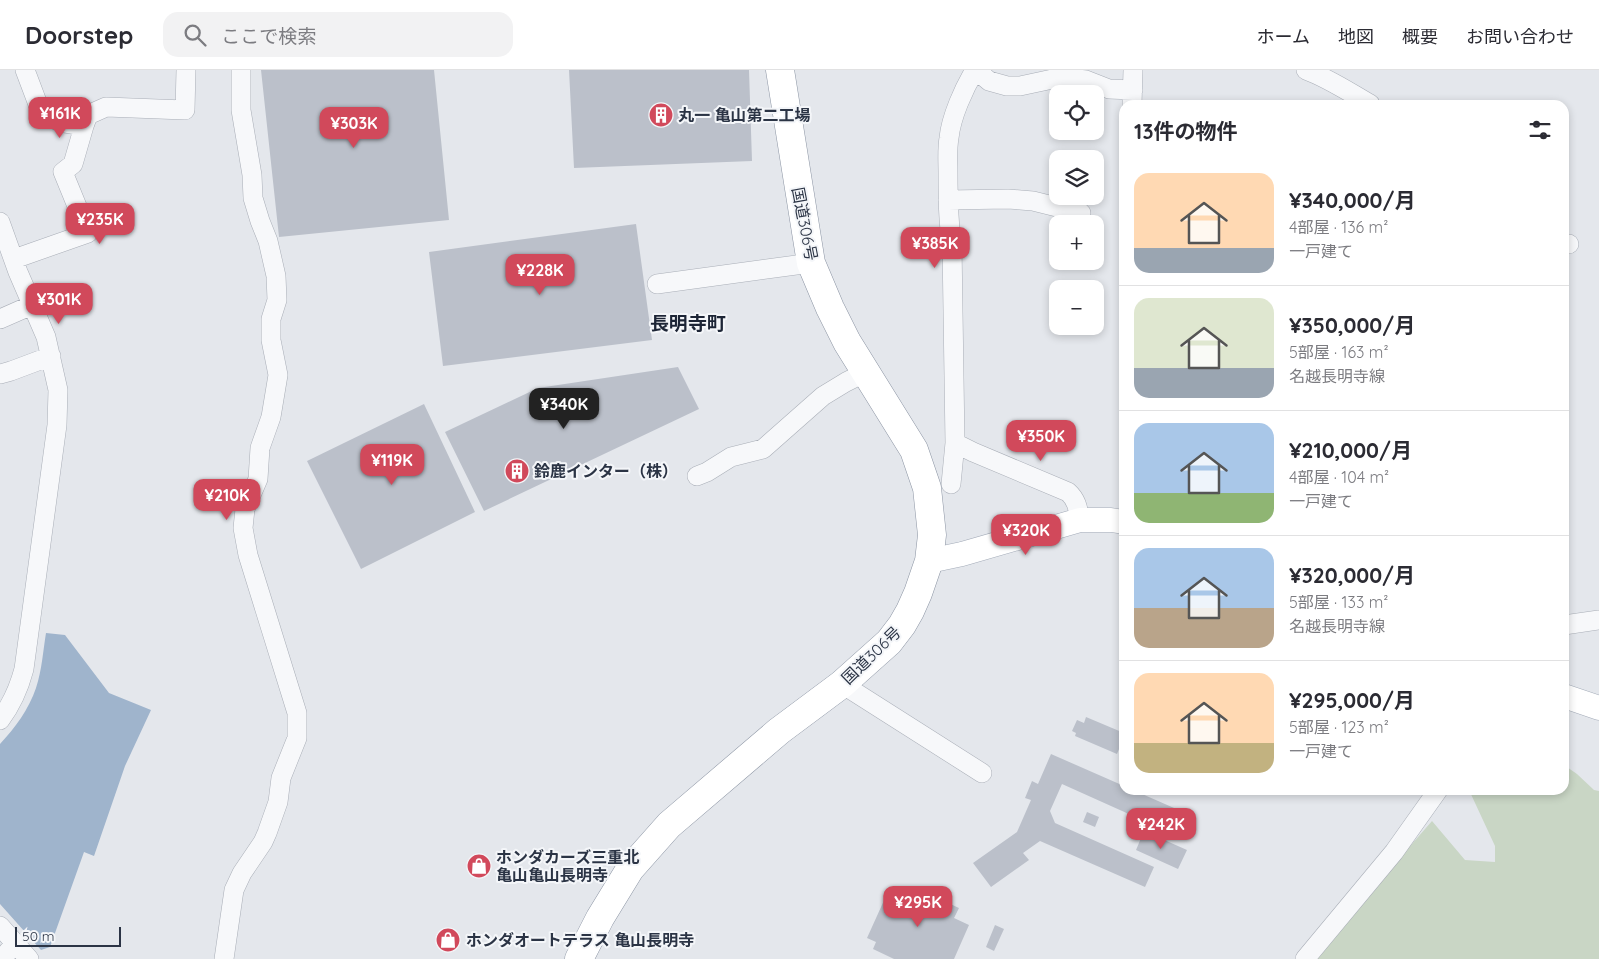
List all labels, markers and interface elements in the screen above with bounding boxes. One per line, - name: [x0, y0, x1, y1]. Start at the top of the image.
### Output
- search box: [163, 12, 513, 57]
- text: Doorstep: [25, 20, 133, 50]
- icon: search: [181, 21, 209, 49]
- text: ここで検索: [221, 24, 316, 48]
- text: ホーム: [1257, 25, 1310, 48]
- text: 地図: [1338, 25, 1374, 48]
- text: 概要: [1402, 25, 1438, 48]
- text: お問い合わせ: [1466, 25, 1574, 48]
- map controls: [1049, 85, 1104, 335]
- button: locate: [1049, 85, 1104, 140]
- pin: ¥161K: [25, 97, 95, 139]
- building icon: 丸一 亀山第二工場: [648, 102, 674, 128]
- text: ¥161K: [40, 103, 81, 123]
- place label: 丸一 亀山第二工場: [678, 105, 810, 125]
- pin: ¥303K: [319, 106, 389, 149]
- text: ¥303K: [330, 113, 378, 133]
- icon: filters: [1526, 116, 1554, 144]
- text: 13件の物件: [1134, 118, 1237, 144]
- button: layers: [1049, 150, 1104, 205]
- street label: 国道306号: [788, 186, 822, 262]
- text: ¥340,000/月: [1289, 187, 1415, 213]
- icon: home: [1174, 193, 1234, 253]
- pin: ¥235K: [65, 202, 135, 245]
- text: ¥235K: [77, 209, 123, 229]
- button: +: [1049, 215, 1104, 270]
- text: 4部屋 · 136 m²: [1289, 217, 1388, 237]
- pin: ¥385K: [900, 226, 970, 269]
- text: ¥385K: [912, 233, 958, 253]
- text: 一戸建て: [1289, 241, 1353, 261]
- pin: ¥228K: [505, 254, 575, 296]
- text: ¥228K: [517, 260, 564, 280]
- button: −: [1049, 280, 1104, 335]
- pin: ¥301K: [24, 282, 94, 325]
- text: ¥301K: [37, 289, 81, 309]
- district label: 長明寺町: [650, 311, 726, 335]
- text: ¥350,000/月: [1289, 312, 1415, 338]
- icon: home: [1174, 318, 1234, 378]
- text: 5部屋 · 163 m²: [1289, 342, 1389, 362]
- text: 名越長明寺線: [1289, 366, 1385, 386]
- pin: ¥340K: [529, 388, 599, 430]
- text: ¥340K: [540, 394, 588, 414]
- pin: ¥350K: [1006, 420, 1076, 462]
- text: ¥350K: [1017, 426, 1065, 446]
- text: ¥210,000/月: [1289, 437, 1412, 463]
- icon: home: [1174, 443, 1234, 503]
- pin: ¥119K: [357, 444, 427, 486]
- text: ¥119K: [371, 450, 413, 470]
- building icon: 鈴鹿インター（株）: [504, 458, 530, 484]
- place label: 鈴鹿インター（株）: [534, 461, 678, 481]
- text: 4部屋 · 104 m²: [1289, 467, 1389, 487]
- pin: ¥210K: [192, 478, 262, 521]
- text: ¥210K: [204, 485, 250, 505]
- text: 一戸建て: [1289, 491, 1353, 511]
- pin: ¥320K: [991, 514, 1061, 556]
- text: ¥320K: [1002, 520, 1050, 540]
- text: ¥320,000/月: [1289, 562, 1415, 588]
- icon: home: [1174, 568, 1234, 628]
- text: 5部屋 · 133 m²: [1289, 592, 1388, 612]
- text: 名越長明寺線: [1289, 616, 1385, 636]
- street label: 国道306号: [837, 622, 905, 688]
- text: ¥295,000/月: [1289, 687, 1415, 713]
- icon: home: [1174, 693, 1234, 753]
- text: 5部屋 · 123 m²: [1289, 717, 1389, 737]
- text: 一戸建て: [1289, 741, 1353, 761]
- pin: ¥242K: [1126, 808, 1196, 850]
- text: ¥242K: [1137, 814, 1185, 834]
- place label: ホンダカーズ三重北 亀山亀山長明寺: [496, 847, 639, 885]
- shop icon: ホンダカーズ三重北 亀山亀山長明寺: [466, 853, 492, 879]
- pin: ¥295K: [883, 886, 953, 928]
- text: ¥295K: [894, 892, 942, 912]
- scale bar: [15, 924, 121, 947]
- text: 50 m: [22, 927, 55, 945]
- shop icon: ホンダオートテラス 亀山長明寺: [435, 927, 461, 953]
- place label: ホンダオートテラス 亀山長明寺: [466, 930, 694, 950]

